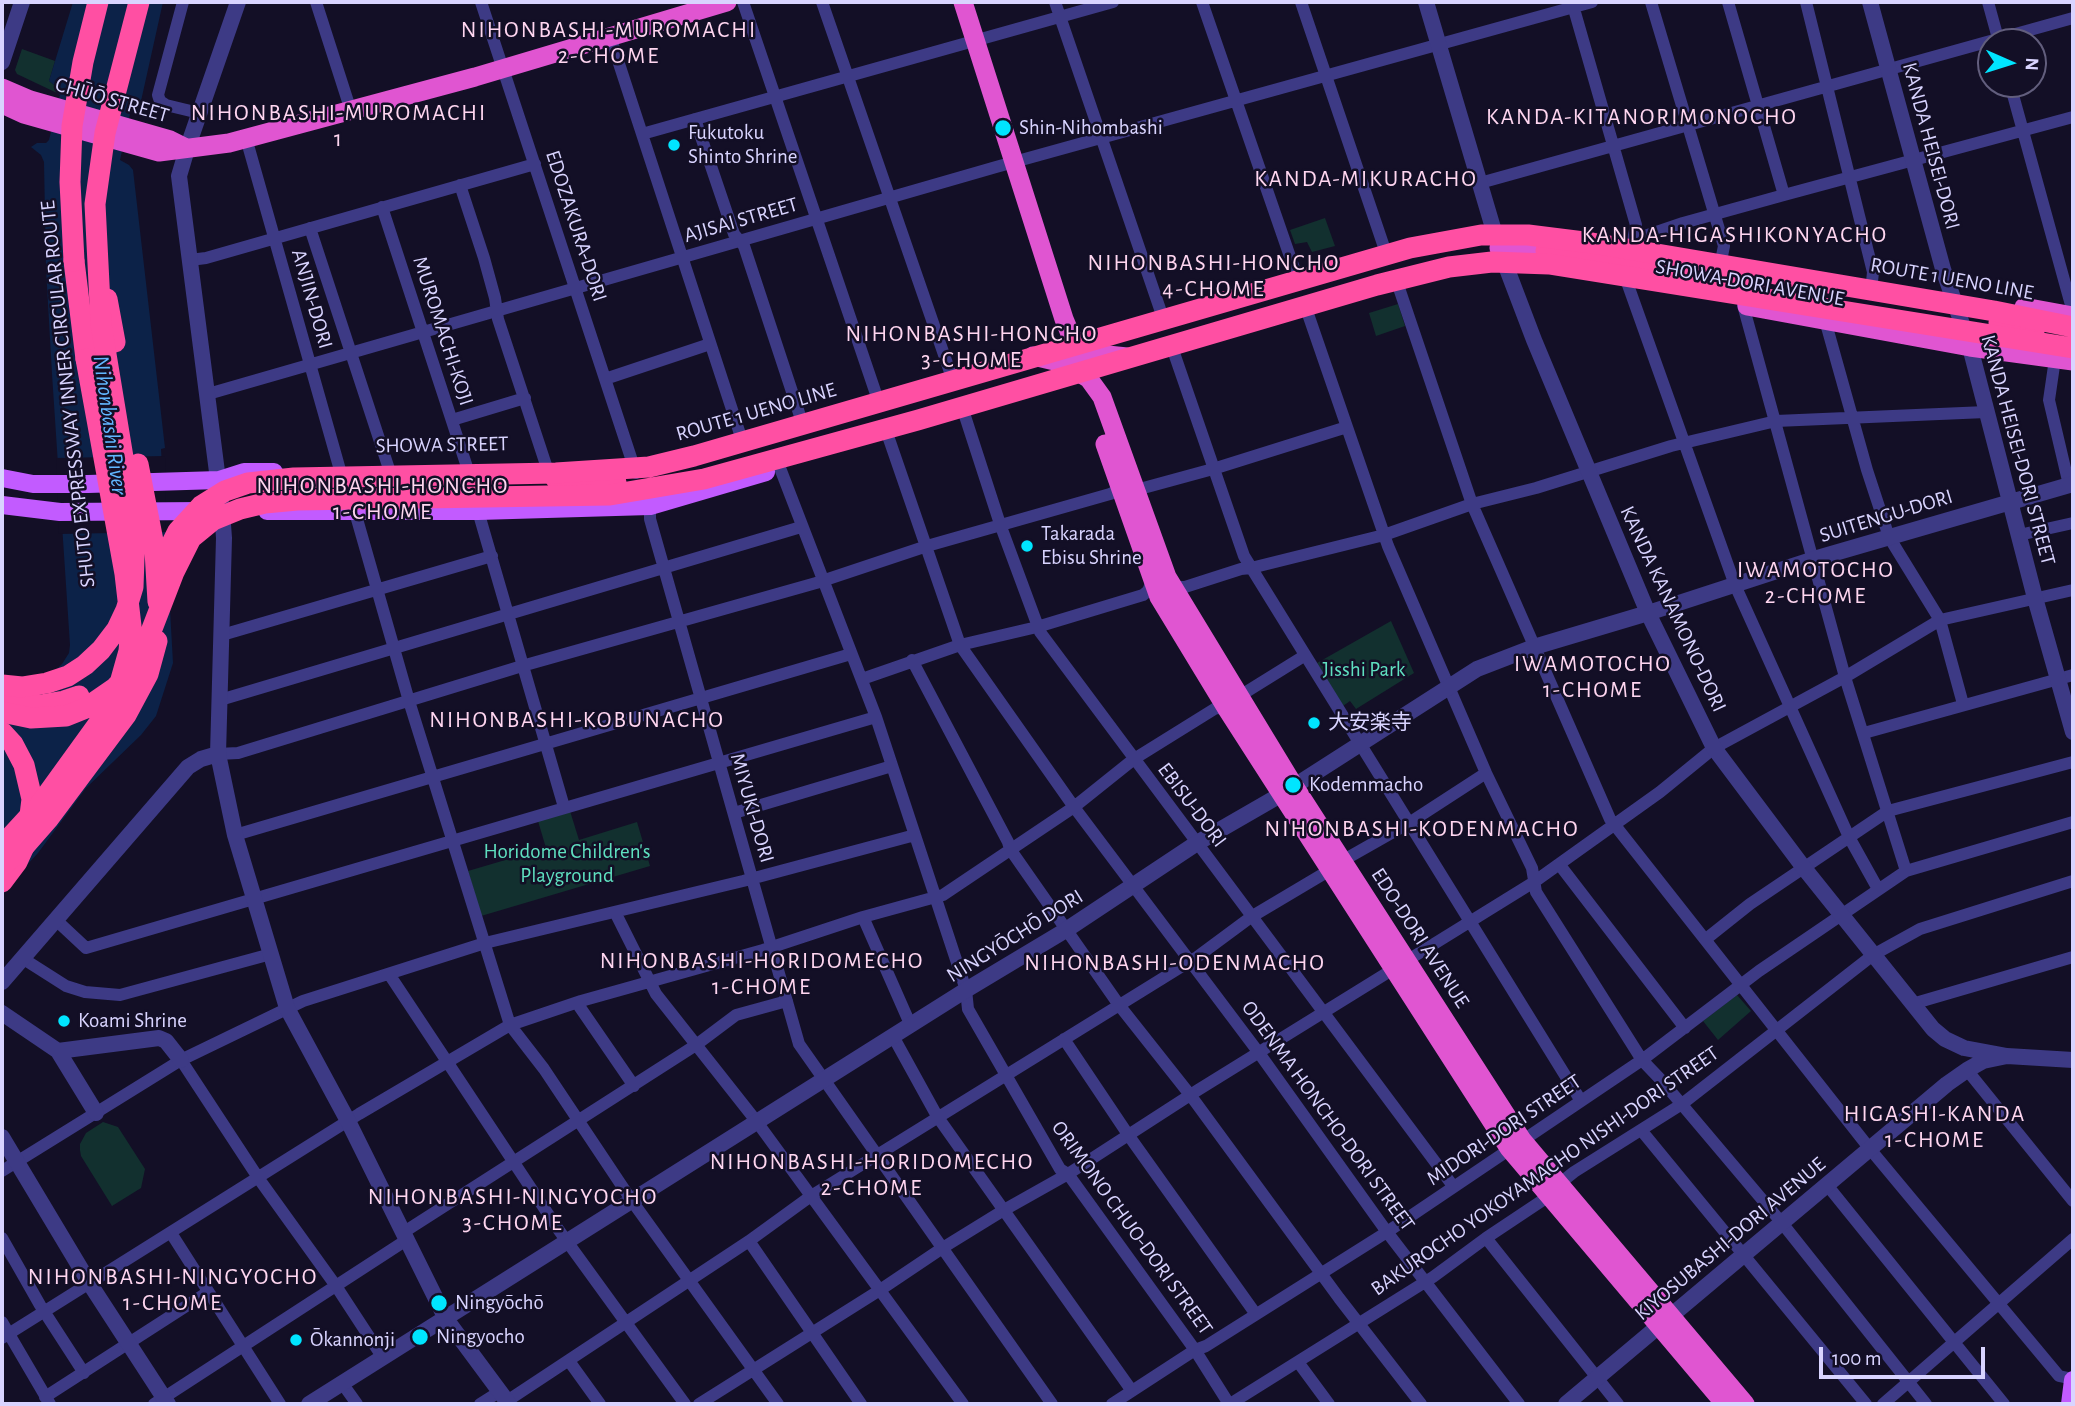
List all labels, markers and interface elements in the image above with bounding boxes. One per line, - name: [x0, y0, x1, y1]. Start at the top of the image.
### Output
- district label: NIHONBASHI-MUROMACHI 2-CHOME: [463, 16, 755, 70]
- north arrow: [1977, 28, 2047, 98]
- text: N: [2022, 57, 2041, 71]
- street label: KANDA HEISEI-DORI: [1897, 60, 1965, 232]
- street label: CHŪŌ STREET: [52, 72, 172, 128]
- district label: NIHONBASHI-MUROMACHI 1: [193, 99, 485, 153]
- district label: KANDA-KITANORIMONOCHO: [1489, 103, 1795, 131]
- place label: Shin-Nihombashi: [1019, 115, 1163, 141]
- marker: Shin-Nihombashi: [993, 118, 1013, 138]
- place label: Fukutoku Shinto Shrine: [688, 120, 798, 170]
- marker: Fukutoku Shinto Shrine: [666, 137, 682, 153]
- street label: EDOZAKURA-DORI: [540, 147, 612, 305]
- district label: KANDA-MIKURACHO: [1256, 165, 1476, 193]
- street label: AJISAI STREET: [681, 192, 801, 248]
- street label: SHUTO EXPRESSWAY INNER CIRCULAR ROUTE: [35, 199, 101, 589]
- district label: KANDA-HIGASHIKONYACHO: [1584, 221, 1886, 249]
- street label: ANJIN-DORI: [286, 246, 338, 352]
- district label: NIHONBASHI-HONCHO 4-CHOME: [1090, 249, 1338, 303]
- street label: ROUTE 1 UENO LINE: [1868, 252, 2036, 306]
- street label: MUROMACHI-KOJI: [407, 253, 479, 409]
- street label: SHOWA-DORI AVENUE: [1654, 254, 1846, 312]
- district label: NIHONBASHI-HONCHO 3-CHOME: [848, 320, 1096, 374]
- street label: KANDA HEISEI-DORI STREET: [1975, 332, 2061, 568]
- water label: Nihonbashi River: [87, 354, 133, 496]
- street label: ROUTE 1 UENO LINE: [673, 377, 839, 447]
- street label: SHOWA STREET: [375, 431, 509, 459]
- district label: NIHONBASHI-HONCHO 1-CHOME: [259, 472, 507, 526]
- street label: SUITENGU-DORI: [1816, 484, 1956, 548]
- street label: KANDA KANAMONO-DORI: [1614, 502, 1732, 716]
- place label: Takarada Ebisu Shrine: [1041, 521, 1142, 571]
- marker: Takarada Ebisu Shrine: [1019, 538, 1035, 554]
- district label: IWAMOTOCHO 2-CHOME: [1738, 556, 1894, 610]
- district label: IWAMOTOCHO 1-CHOME: [1515, 650, 1671, 704]
- park label: Jisshi Park: [1323, 657, 1405, 683]
- district label: NIHONBASHI-KOBUNACHO: [432, 706, 722, 734]
- place label: 大安楽寺: [1328, 710, 1412, 736]
- marker: 大安楽寺: [1306, 715, 1322, 731]
- street label: MIYUKI-DORI: [724, 750, 780, 866]
- street label: EBISU-DORI: [1152, 758, 1232, 852]
- place label: Kodemmacho: [1309, 772, 1423, 798]
- marker: Kodemmacho: [1283, 775, 1303, 795]
- district label: NIHONBASHI-KODENMACHO: [1267, 815, 1577, 843]
- park label: Horidome Children's Playground: [483, 839, 651, 889]
- street label: EDO-DORI AVENUE: [1365, 863, 1475, 1013]
- street label: NINGYŌCHŌ DORI: [942, 884, 1088, 988]
- district label: NIHONBASHI-HORIDOMECHO 1-CHOME: [602, 947, 922, 1001]
- district label: NIHONBASHI-ODENMACHO: [1027, 949, 1323, 977]
- street label: ODENMA HONCHO-DORI STREET: [1236, 996, 1420, 1236]
- place label: Koami Shrine: [78, 1008, 187, 1034]
- marker: Koami Shrine: [56, 1013, 72, 1029]
- street label: BAKUROCHO YOKOYAMACHO NISHI-DORI STREET: [1366, 1041, 1724, 1301]
- street label: MIDORI-DORI STREET: [1422, 1069, 1586, 1191]
- district label: HIGASHI-KANDA 1-CHOME: [1845, 1100, 2025, 1154]
- street label: ORIMONO CHUO-DORI STREET: [1046, 1116, 1218, 1340]
- district label: NIHONBASHI-HORIDOMECHO 2-CHOME: [712, 1148, 1032, 1202]
- street label: KIYOSUBASHI-DORI AVENUE: [1629, 1152, 1831, 1326]
- district label: NIHONBASHI-NINGYOCHO 3-CHOME: [370, 1183, 656, 1237]
- district label: NIHONBASHI-NINGYOCHO 1-CHOME: [30, 1263, 316, 1317]
- place label: Ningyōchō: [455, 1290, 544, 1316]
- marker: Ningyōchō: [429, 1293, 449, 1313]
- place label: Ningyocho: [436, 1324, 525, 1350]
- place label: Ōkannonji: [310, 1327, 395, 1353]
- marker: Ningyocho: [410, 1327, 430, 1347]
- marker: Ōkannonji: [288, 1332, 304, 1348]
- scale bar: [1823, 1332, 1989, 1376]
- text: 100 m: [1832, 1348, 1882, 1369]

